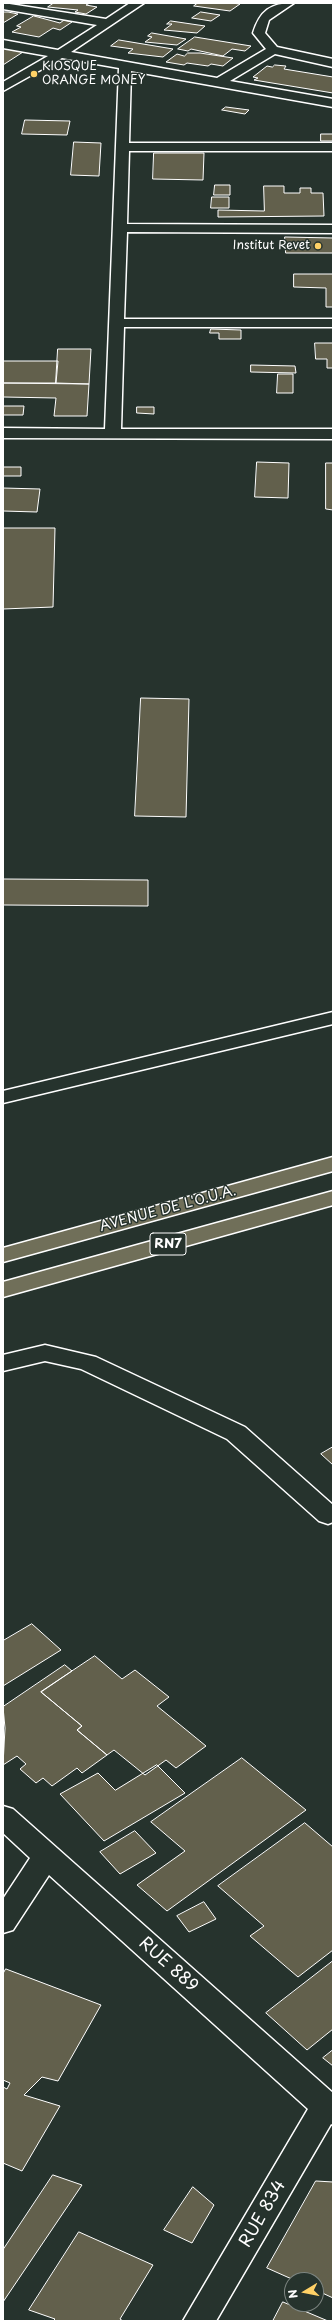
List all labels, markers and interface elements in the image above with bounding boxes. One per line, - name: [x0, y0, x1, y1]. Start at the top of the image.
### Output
- place label: KIOSQUE ORANGE MONEY: [42, 60, 145, 88]
- marker: KIOSQUE ORANGE MONEY: [29, 69, 39, 79]
- place label: Institut Revet: [233, 239, 310, 253]
- marker: Institut Revet: [313, 241, 323, 251]
- street label: AVENUE DE L'O.U.A.: [98, 1183, 238, 1235]
- road number: RN7: [150, 1233, 186, 1255]
- street label: RUE 889: [134, 1933, 202, 1997]
- street label: RUE 834: [236, 2177, 290, 2251]
- north arrow: [284, 2272, 324, 2312]
- text: N: [284, 2288, 302, 2300]

